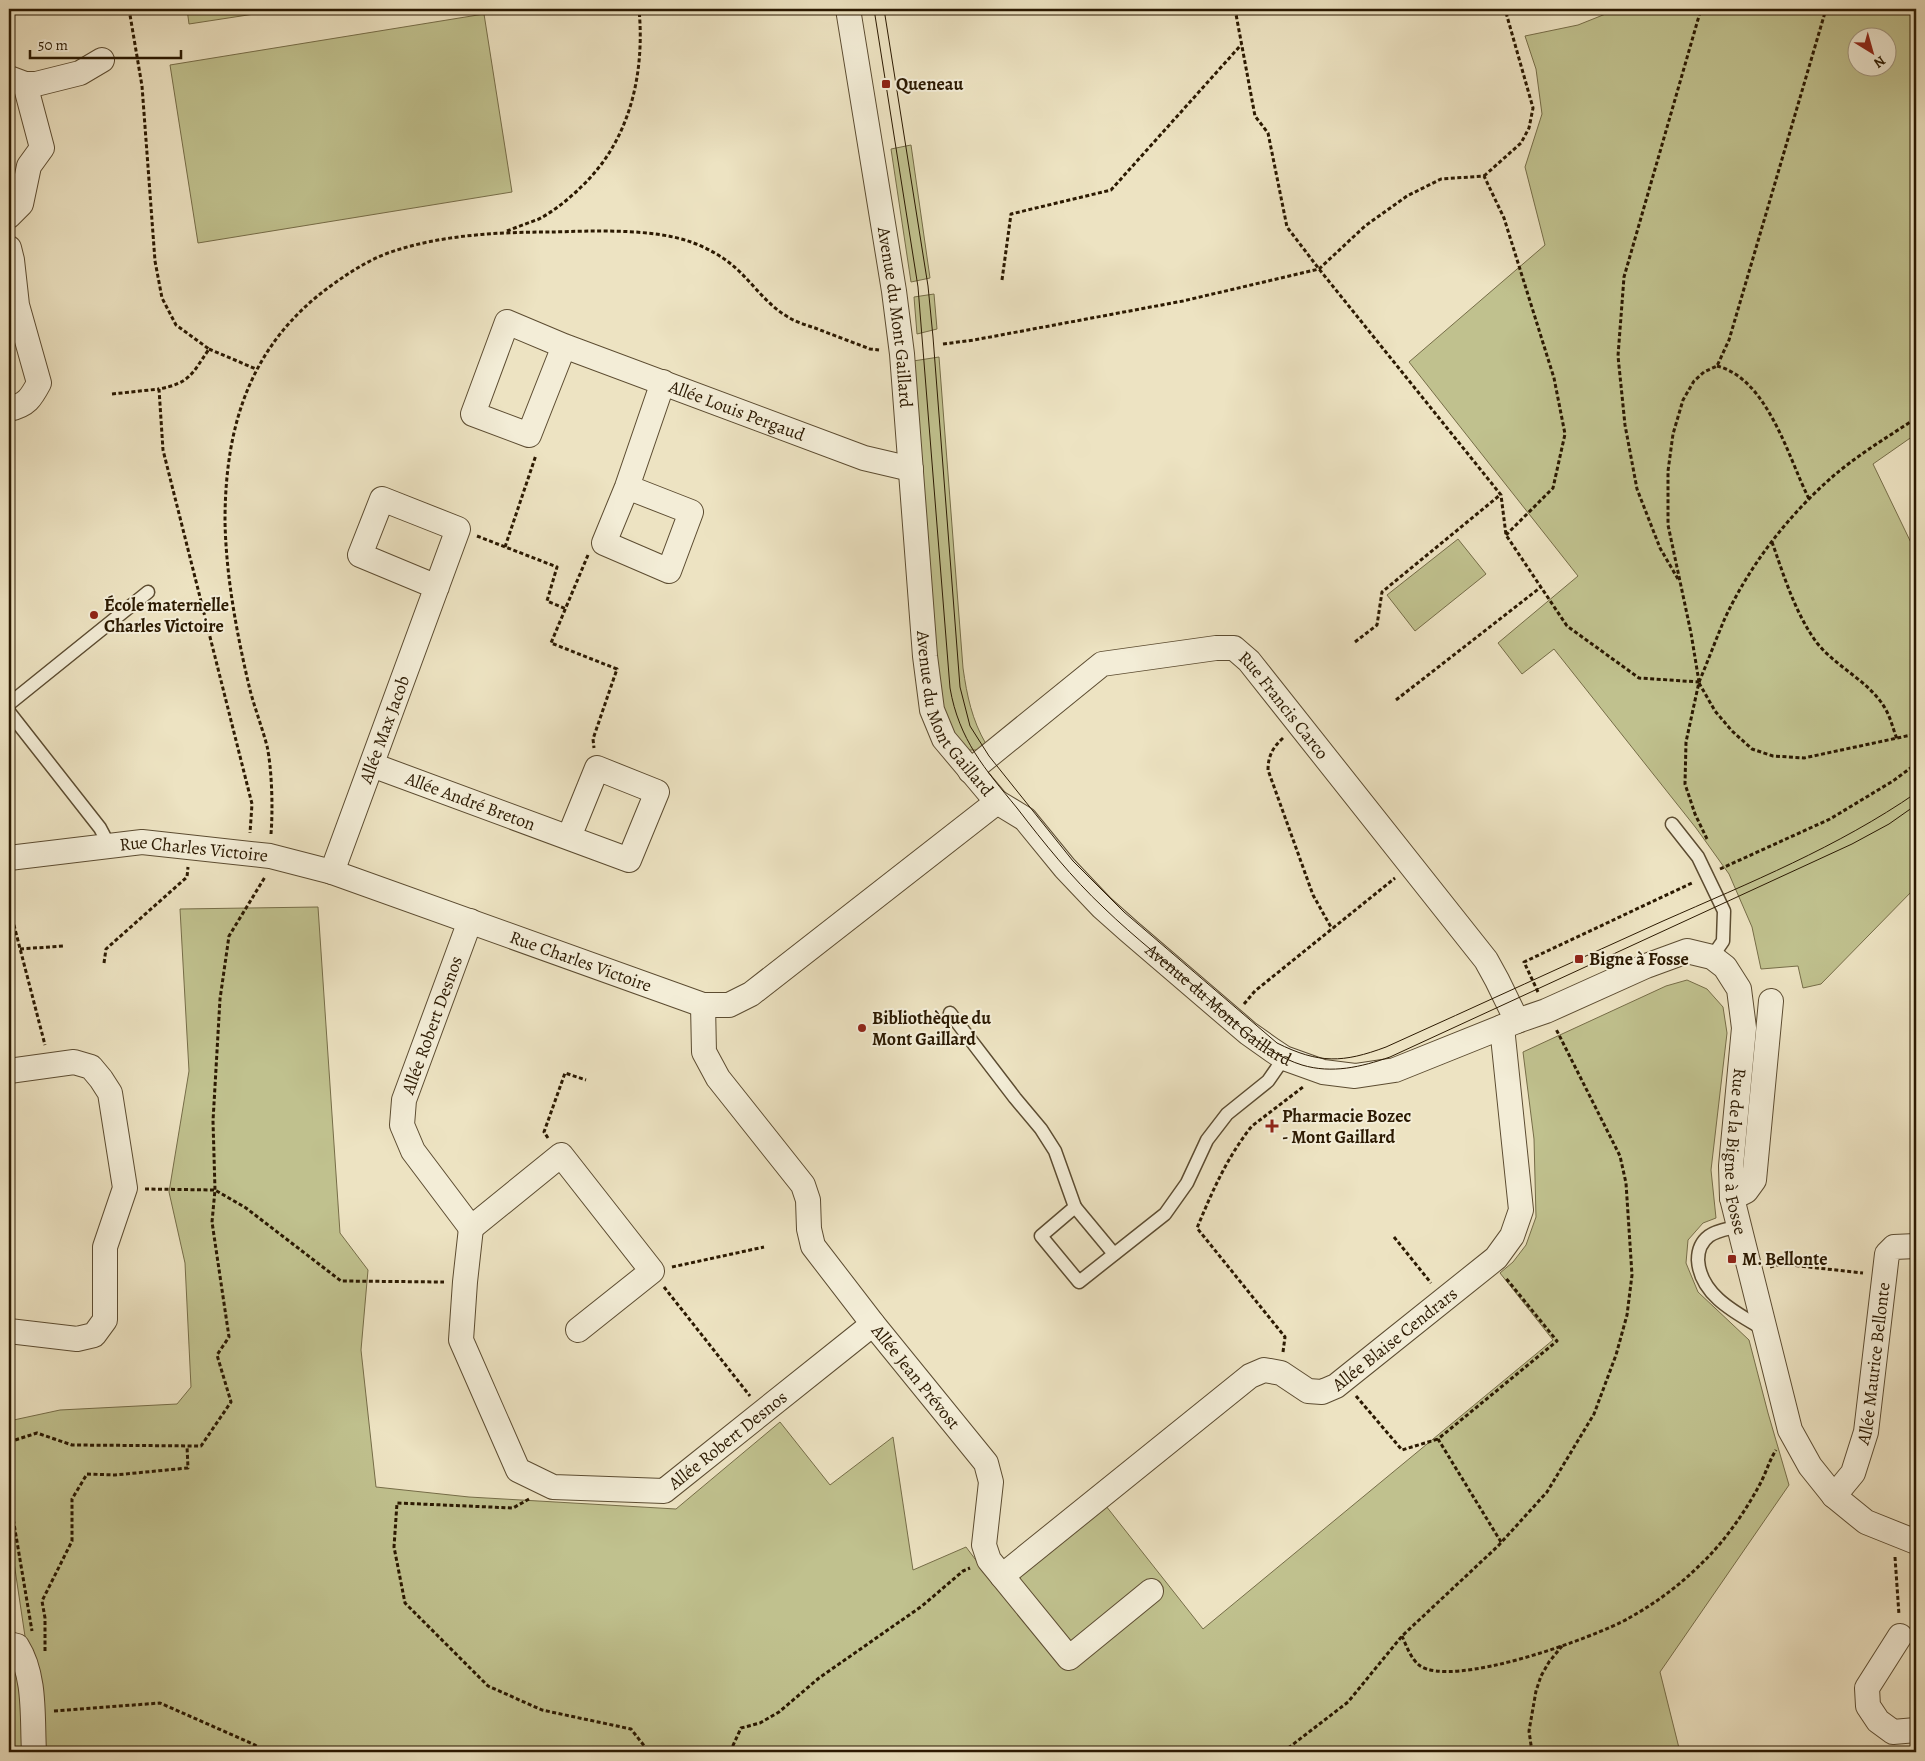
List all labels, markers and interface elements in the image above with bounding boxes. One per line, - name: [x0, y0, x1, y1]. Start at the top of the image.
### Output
- scale bar: [30, 28, 181, 60]
- north arrow: [1848, 28, 1898, 78]
- text: 50 m: [38, 35, 68, 55]
- text: N: [1870, 51, 1889, 73]
- place label: Queneau: [896, 72, 964, 96]
- marker: Queneau: [880, 78, 892, 90]
- street label: Avenue du Mont Gaillard: [872, 224, 918, 409]
- street label: Allée Louis Pergaud: [665, 374, 809, 447]
- place label: École maternelle Charles Victoire: [104, 593, 229, 638]
- marker: École maternelle Charles Victoire: [88, 609, 100, 621]
- street label: Avenue du Mont Gaillard: [911, 629, 999, 802]
- street label: Rue Francis Carco: [1234, 645, 1334, 764]
- street label: Allée Max Jacob: [353, 672, 415, 788]
- street label: Allée André Breton: [401, 766, 539, 836]
- street label: Rue Charles Victoire: [118, 830, 269, 868]
- street label: Rue Charles Victoire: [506, 925, 655, 998]
- street label: Avenue du Mont Gaillard: [1140, 937, 1296, 1072]
- place label: Bigne à Fosse: [1589, 947, 1689, 971]
- street label: Allée Robert Desnos: [395, 952, 468, 1098]
- marker: Bigne à Fosse: [1573, 953, 1585, 965]
- place label: Bibliothèque du Mont Gaillard: [872, 1006, 991, 1051]
- marker: Bibliothèque du Mont Gaillard: [856, 1022, 868, 1034]
- street label: Rue de la Bigne à Fosse: [1719, 1067, 1753, 1237]
- place label: Pharmacie Bozec - Mont Gaillard: [1282, 1104, 1412, 1149]
- marker: Pharmacie Bozec - Mont Gaillard: [1266, 1120, 1278, 1132]
- place label: M. Bellonte: [1742, 1247, 1828, 1271]
- marker: M. Bellonte: [1726, 1253, 1738, 1265]
- street label: Allée Maurice Bellonte: [1850, 1281, 1896, 1448]
- street label: Allée Blaise Cendrars: [1326, 1282, 1462, 1397]
- street label: Allée Jean Prévost: [866, 1319, 966, 1434]
- street label: Allée Robert Desnos: [662, 1385, 792, 1496]

